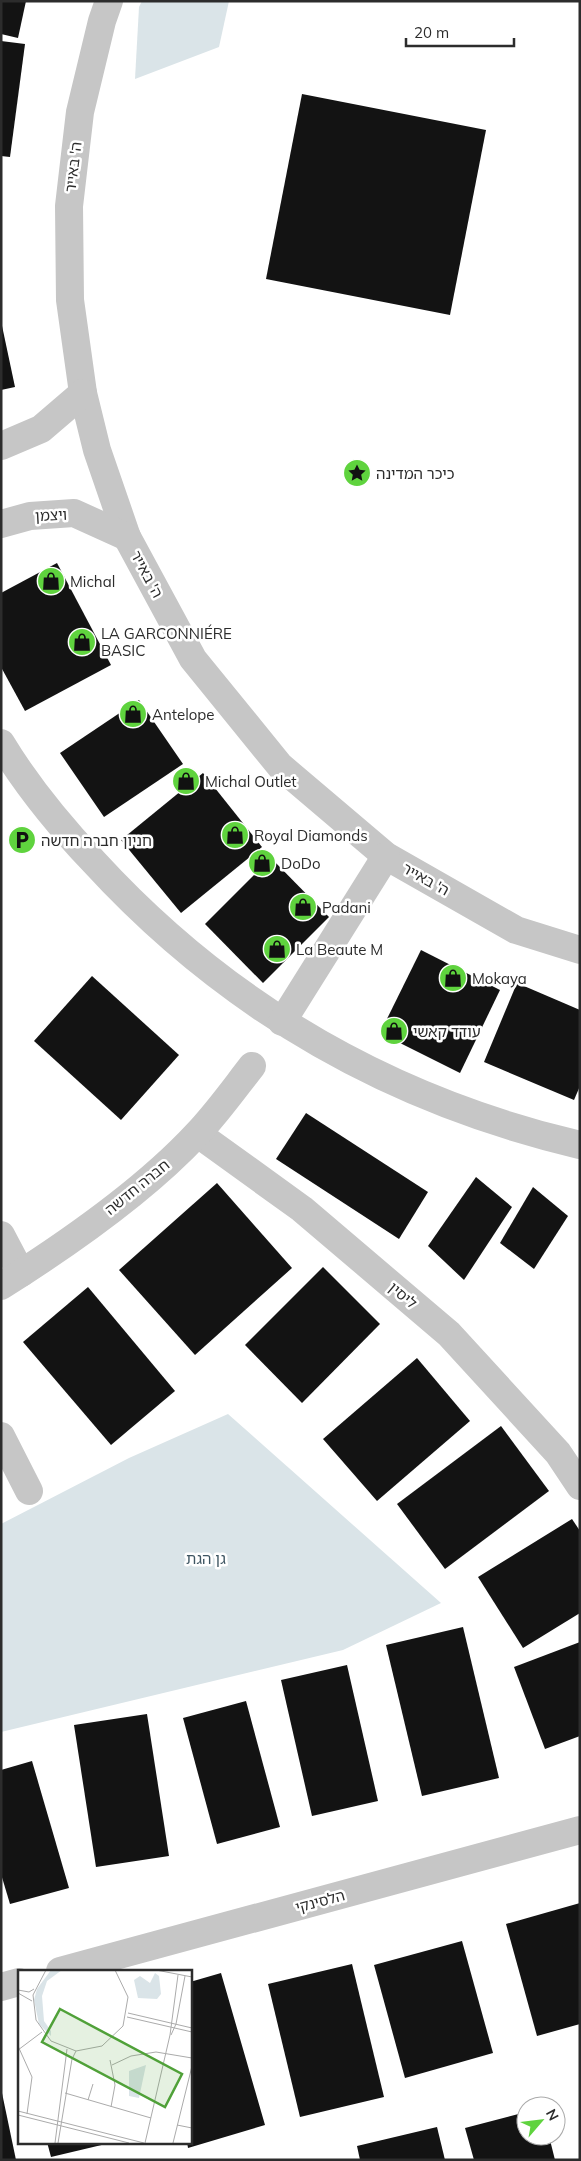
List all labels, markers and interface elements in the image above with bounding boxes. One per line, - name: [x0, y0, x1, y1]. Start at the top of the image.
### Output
- scale bar: [406, 15, 514, 47]
- text: 20 m: [414, 23, 449, 42]
- street label: ה' באייר: [60, 141, 86, 193]
- place icon: כיכר המדינה: [342, 458, 372, 488]
- place label: כיכר המדינה: [376, 464, 455, 483]
- street label: ויצמן: [34, 505, 68, 525]
- street label: ה' באייר: [127, 547, 167, 601]
- shop icon: Michal: [36, 566, 66, 596]
- place label: Michal: [70, 572, 115, 591]
- place label: LA GARCONNIÉRE BASIC: [101, 624, 232, 660]
- shop icon: LA GARCONNIÉRE BASIC: [67, 627, 97, 657]
- shop icon: Antelope: [118, 699, 148, 729]
- place label: Antelope: [152, 705, 214, 724]
- shop icon: Michal Outlet: [171, 766, 201, 796]
- place label: Michal Outlet: [205, 772, 297, 791]
- shop icon: Royal Diamonds: [220, 820, 250, 850]
- parking icon: חניון חברה חדשה: [7, 825, 37, 855]
- place label: Royal Diamonds: [254, 826, 368, 845]
- place label: חניון חברה חדשה: [41, 831, 152, 850]
- shop icon: DoDo: [247, 848, 277, 878]
- place label: DoDo: [281, 854, 321, 873]
- street label: ה' באייר: [399, 858, 453, 900]
- shop icon: Padani: [288, 892, 318, 922]
- place label: Padani: [322, 898, 371, 917]
- shop icon: La Beaute M: [262, 934, 292, 964]
- place label: La Beaute M: [296, 940, 383, 959]
- shop icon: Mokaya: [438, 963, 468, 993]
- place label: Mokaya: [472, 969, 527, 988]
- shop icon: עודד קאשי: [379, 1016, 409, 1046]
- place label: עודד קאשי: [413, 1022, 481, 1041]
- street label: חברה חדשה: [101, 1155, 173, 1219]
- street label: ליסין: [385, 1278, 421, 1312]
- park label: גן הגת: [186, 1549, 226, 1568]
- street label: הלסינקי: [293, 1885, 347, 1917]
- inset map: [18, 1970, 191, 2144]
- north arrow: [516, 2096, 566, 2146]
- text: N: [542, 2106, 563, 2124]

